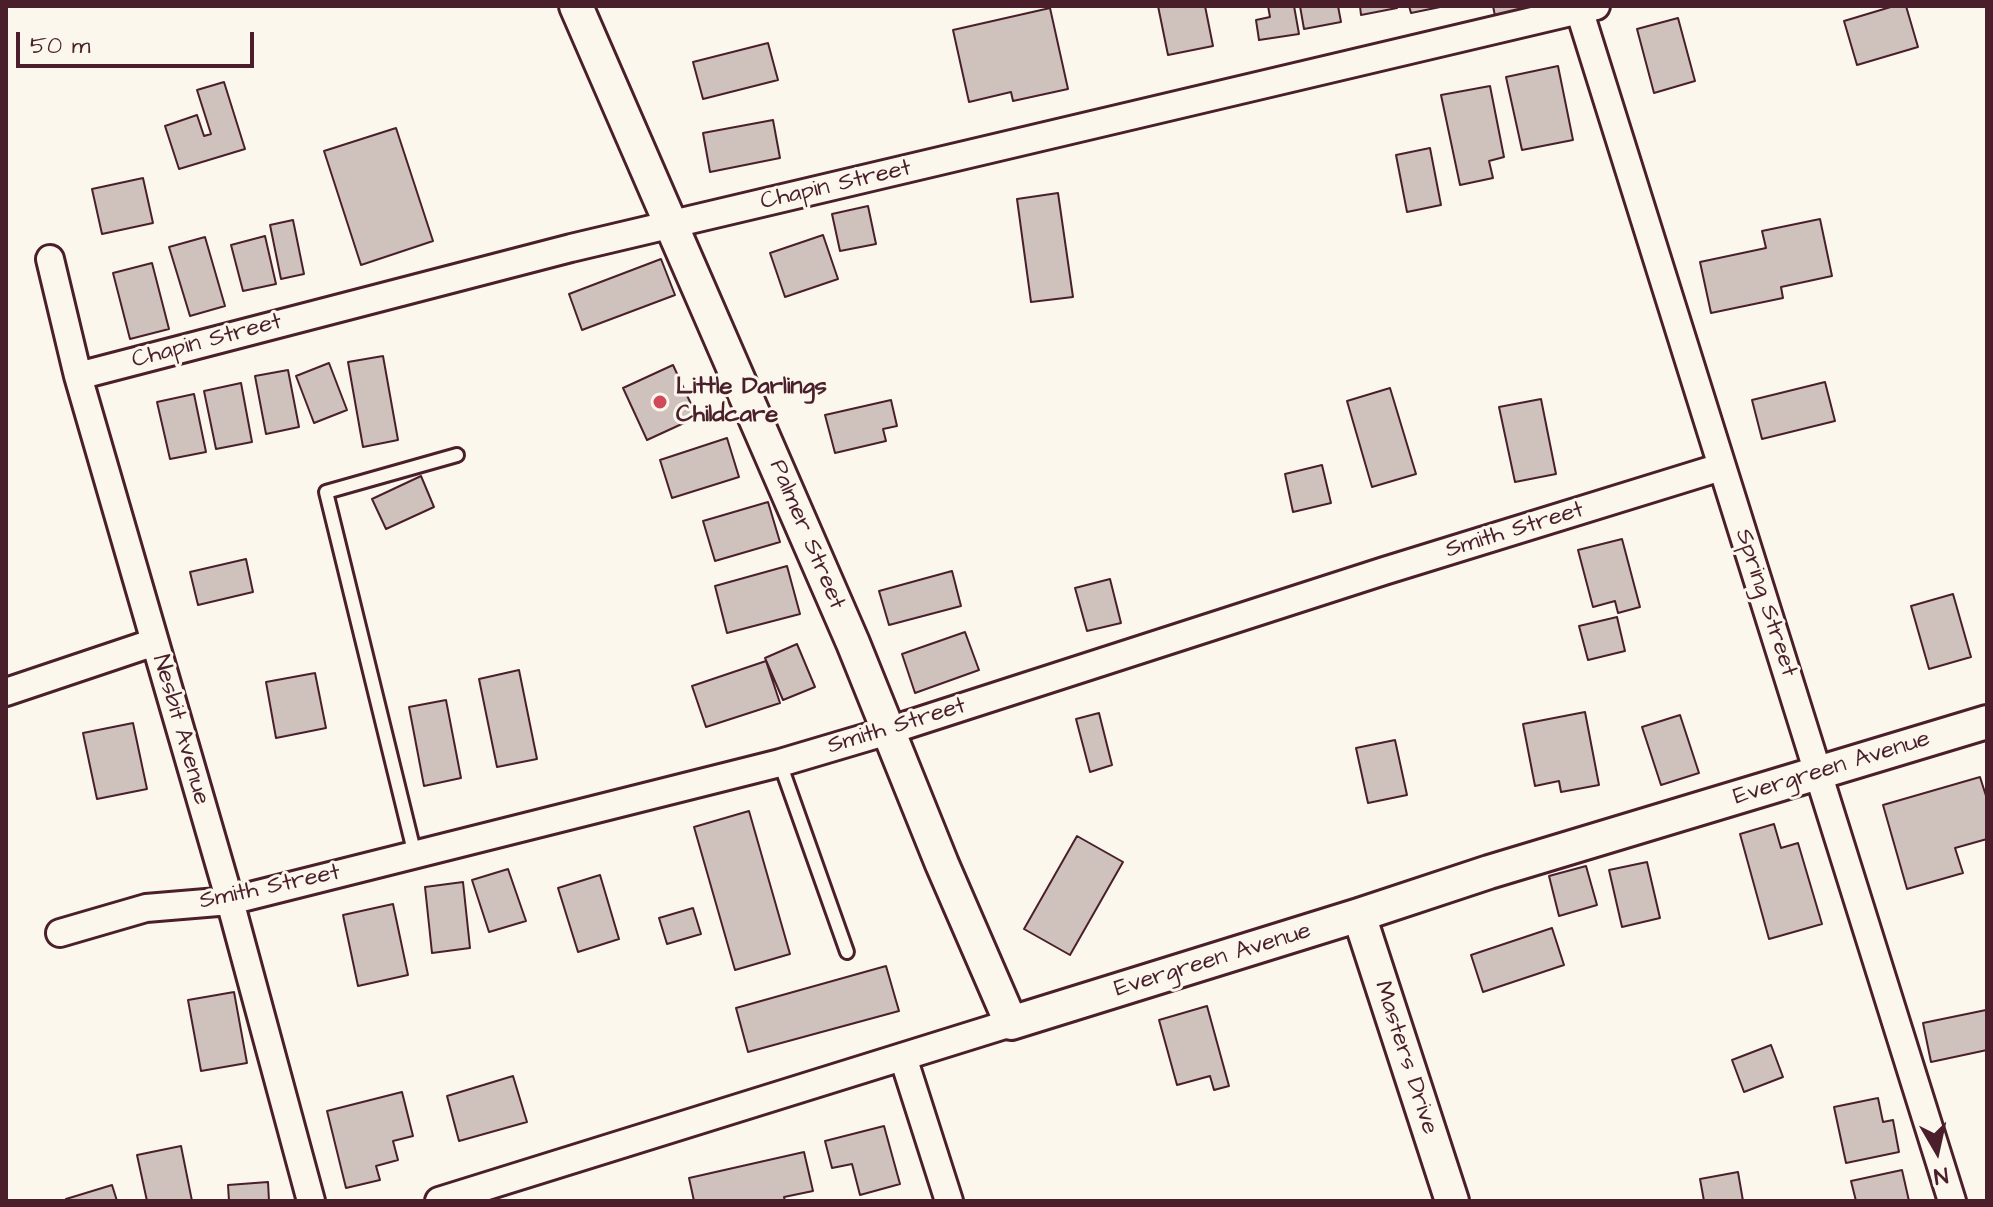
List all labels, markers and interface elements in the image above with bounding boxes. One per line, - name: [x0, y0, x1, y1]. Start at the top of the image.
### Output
- scale bar: [20, 16, 258, 66]
- text: 50 m: [30, 29, 90, 63]
- street label: Chapin Street: [758, 155, 914, 217]
- street label: Chapin Street: [129, 308, 285, 376]
- place label: Little Darlings Childcare: [676, 374, 827, 430]
- marker: Little Darlings Childcare: [651, 393, 669, 411]
- street label: Palmer Street: [762, 456, 850, 614]
- street label: Smith Street: [1442, 496, 1588, 566]
- street label: Spring Street: [1728, 525, 1802, 681]
- street label: Nesbit Avenue: [145, 652, 215, 808]
- street label: Smith Street: [824, 692, 970, 762]
- street label: Evergreen Avenue: [1730, 725, 1934, 813]
- street label: Smith Street: [197, 859, 343, 917]
- street label: Evergreen Avenue: [1111, 917, 1315, 1005]
- street label: Masters Drive: [1367, 978, 1443, 1138]
- north arrow: [1897, 1111, 1977, 1191]
- text: N: [1932, 1159, 1950, 1192]

